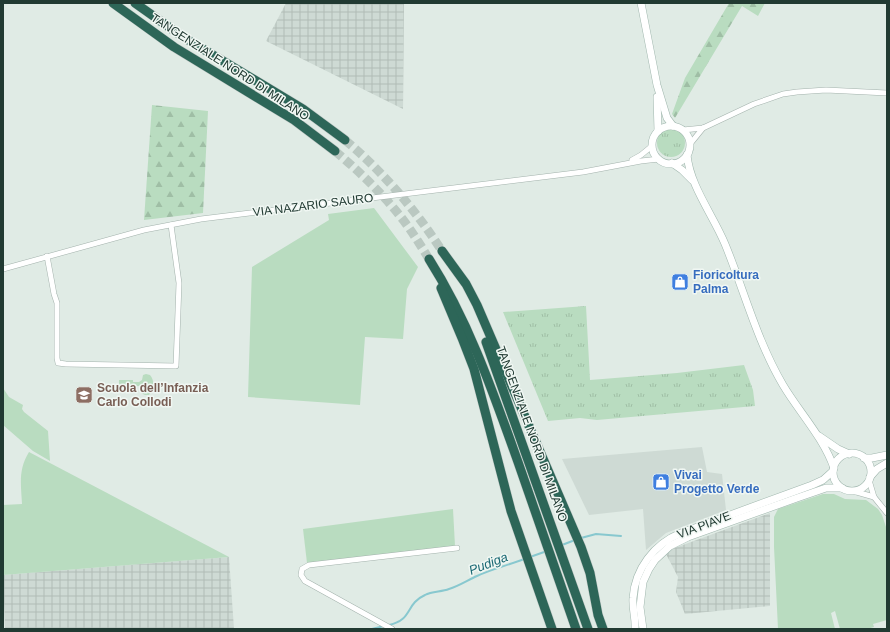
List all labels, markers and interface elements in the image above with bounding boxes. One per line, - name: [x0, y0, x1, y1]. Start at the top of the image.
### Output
- street label: TANGENZIALE NORD DI MILANO: [148, 11, 312, 123]
- street label: VIA NAZARIO SAURO: [252, 191, 374, 219]
- place label: Fioricoltura Palma: [693, 268, 759, 296]
- shop icon: Fioricoltura Palma: [670, 272, 690, 292]
- street label: TANGENZIALE NORD DI MILANO: [494, 344, 570, 524]
- place label: Scuola dell’Infanzia Carlo Collodi: [97, 381, 209, 409]
- school or university icon: Scuola dell’Infanzia Carlo Collodi: [74, 385, 94, 405]
- place label: Vivai Progetto Verde: [674, 468, 760, 496]
- shop icon: Vivai Progetto Verde: [651, 472, 671, 492]
- street label: VIA PIAVE: [675, 508, 733, 542]
- water label: Pudiga: [467, 549, 510, 578]

